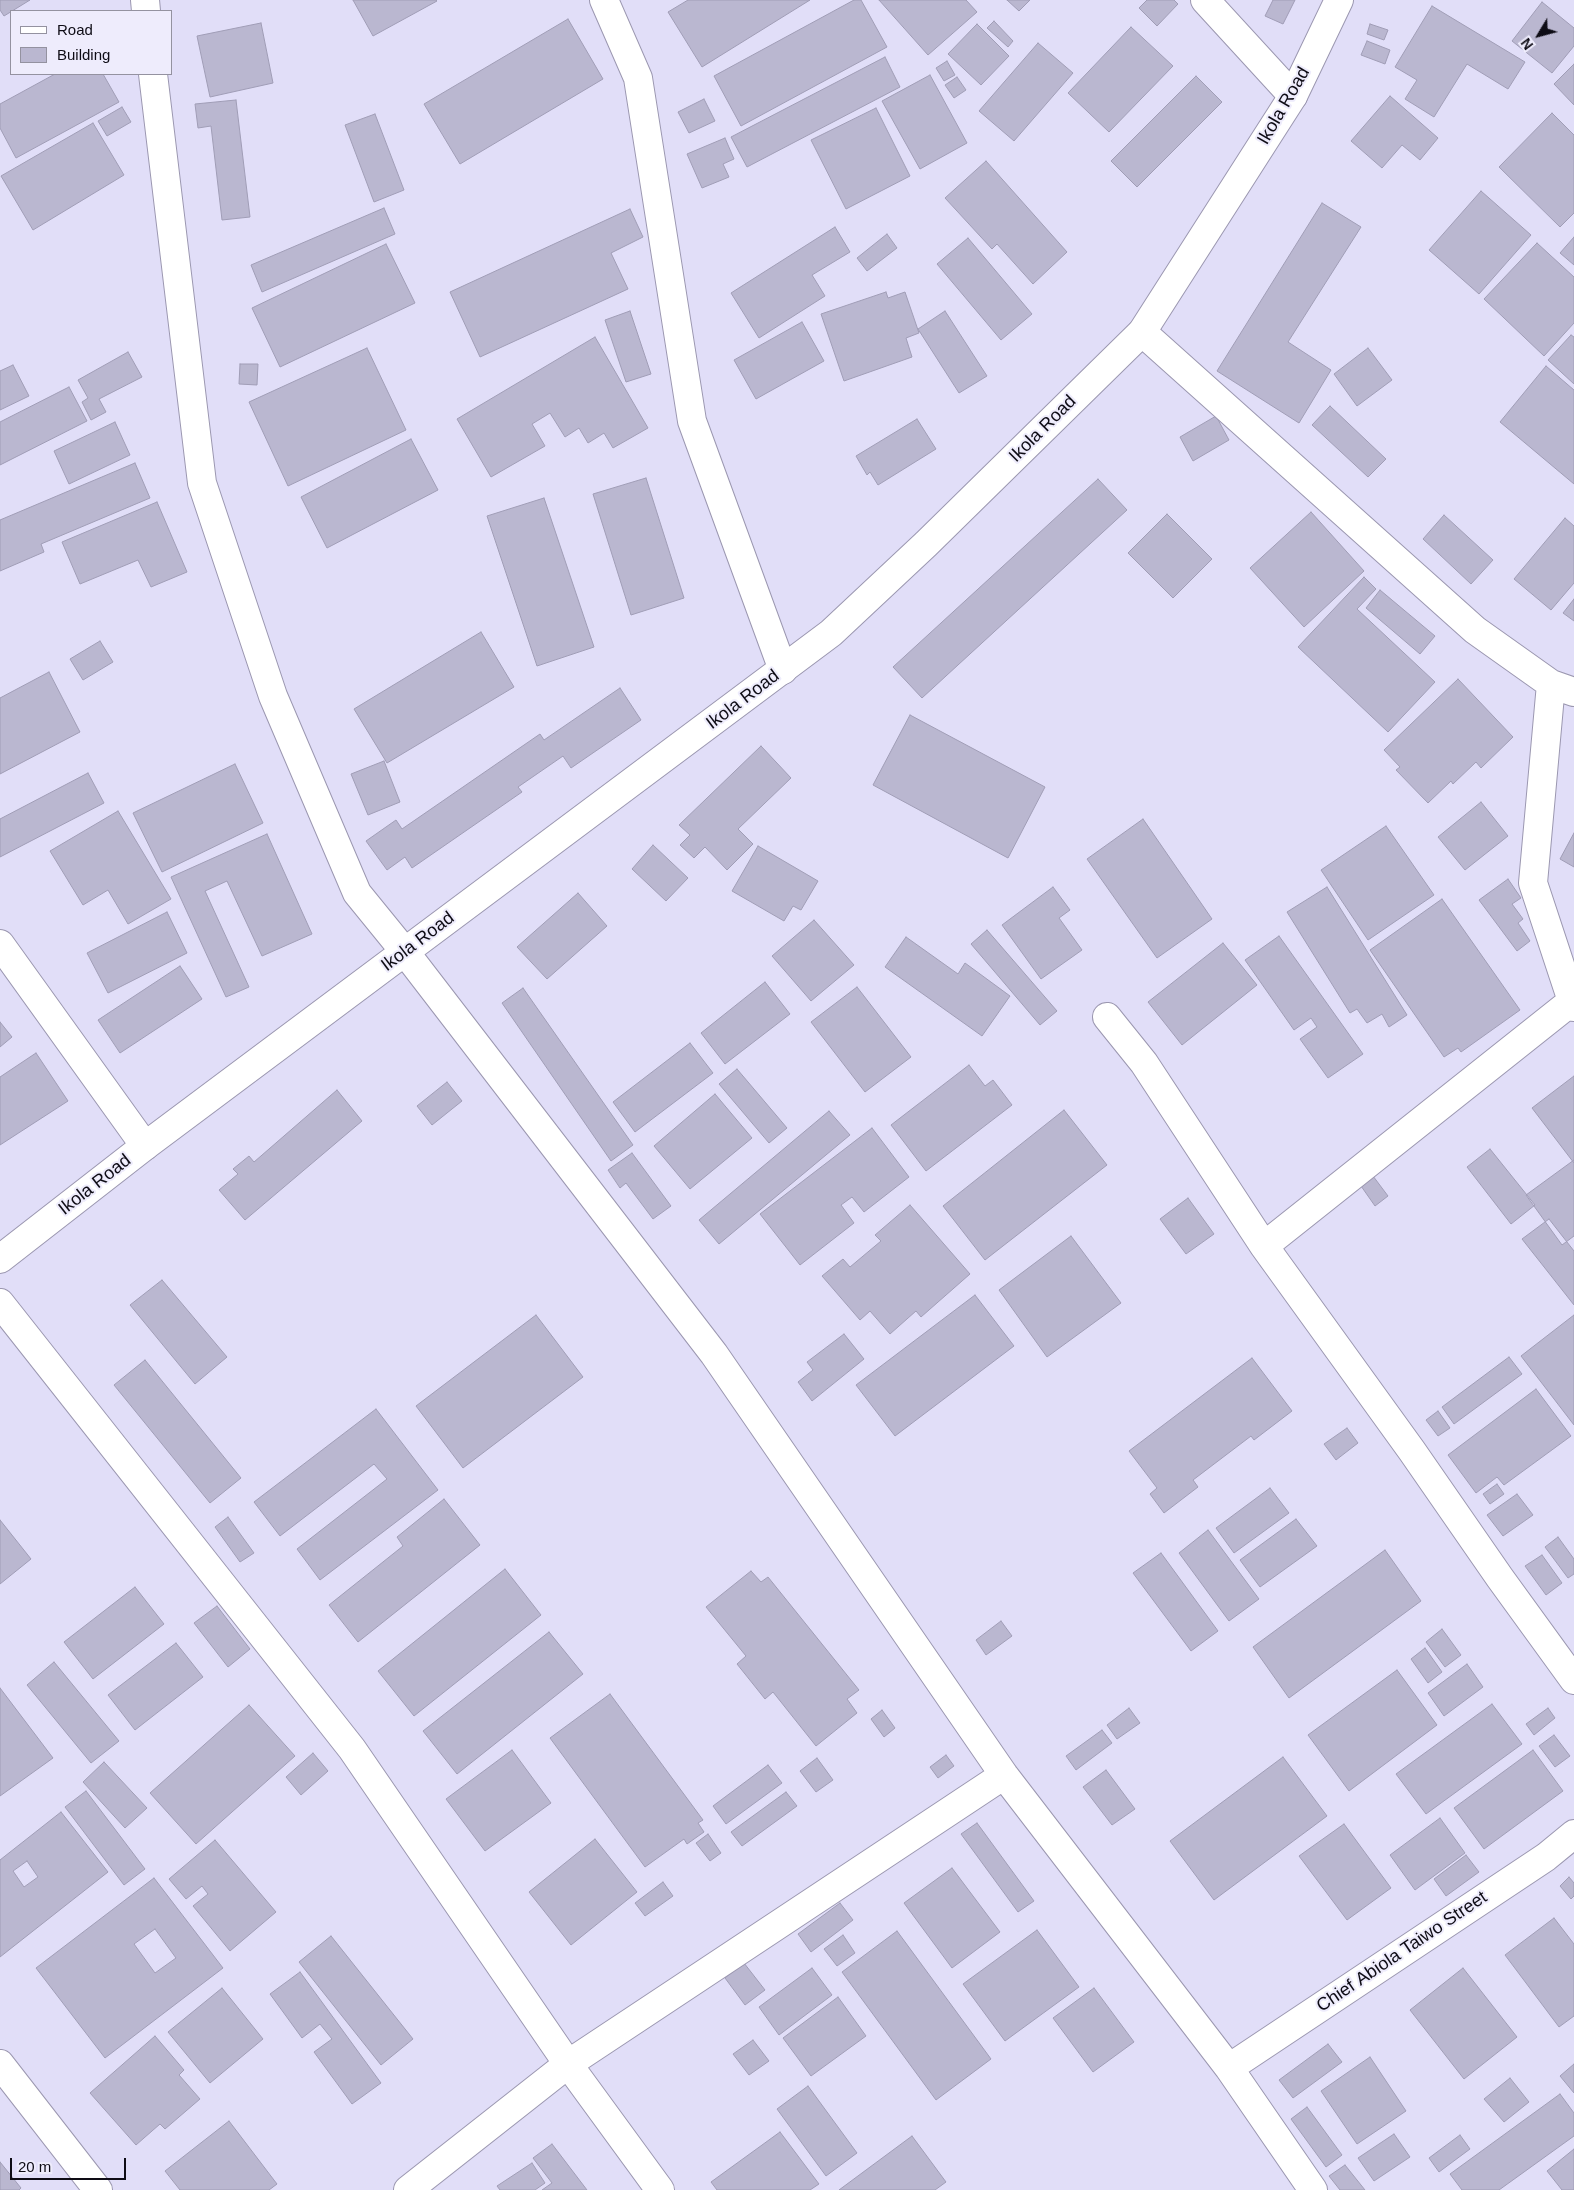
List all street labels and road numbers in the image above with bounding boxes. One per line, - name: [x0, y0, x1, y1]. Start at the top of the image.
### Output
- street label: Ikola Road: [1253, 63, 1315, 149]
- street label: Ikola Road: [1005, 391, 1081, 467]
- street label: Ikola Road: [702, 665, 784, 735]
- street label: Ikola Road: [377, 907, 459, 977]
- street label: Ikola Road: [54, 1150, 136, 1220]
- street label: Chief Abiola Taiwo Street: [1313, 1887, 1491, 2017]

